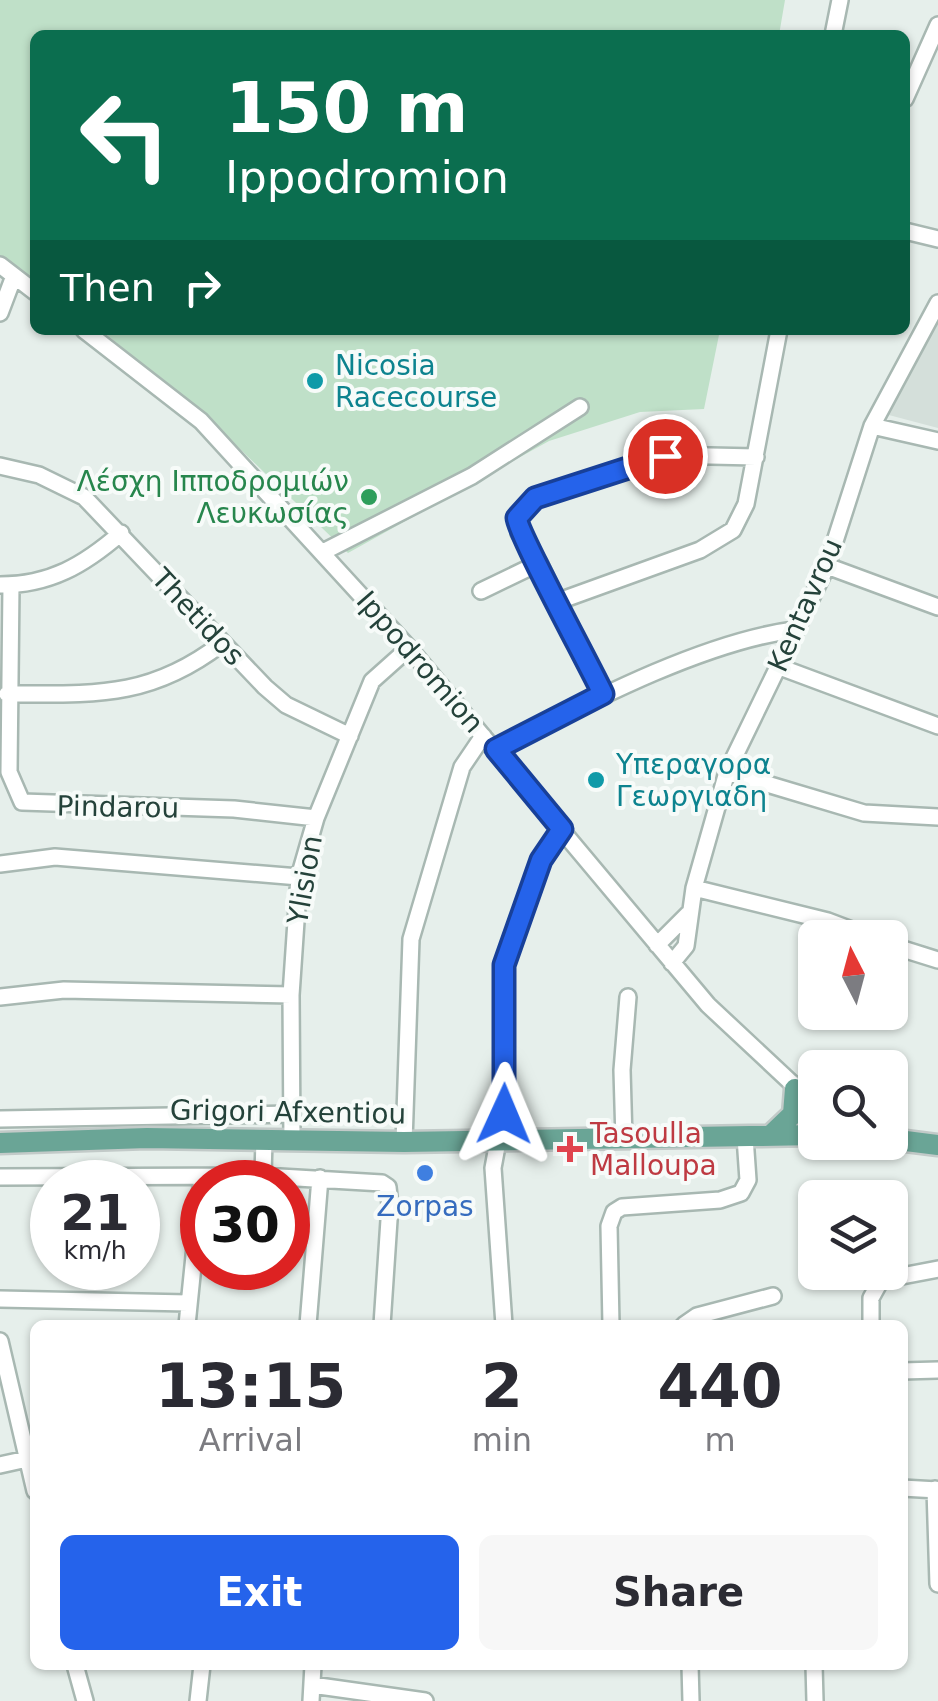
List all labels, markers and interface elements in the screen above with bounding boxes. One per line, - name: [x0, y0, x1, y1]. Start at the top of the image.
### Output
- text: 150 m: [225, 67, 468, 149]
- icon: left: [60, 70, 190, 200]
- text: Ippodromion: [225, 151, 509, 204]
- icon: right: [175, 260, 230, 315]
- text: Then: [60, 266, 155, 310]
- place label: Nicosia Racecourse: [335, 349, 497, 414]
- marker: Nicosia Racecourse: [304, 370, 326, 392]
- pin: [623, 414, 708, 499]
- icon: arrive: [638, 429, 693, 484]
- place label: Λέσχη Ιπποδρομιών Λευκωσίας: [77, 465, 349, 530]
- marker: Λέσχη Ιπποδρομιών Λευκωσίας: [358, 486, 380, 508]
- street label: Kentavrou: [761, 533, 849, 677]
- street label: Thetidos: [144, 561, 251, 672]
- street label: Ippodromion: [350, 585, 490, 739]
- place label: Υπεραγορα Γεωργιαδη: [615, 748, 771, 813]
- marker: Υπεραγορα Γεωργιαδη: [585, 769, 607, 791]
- street label: Pindarou: [56, 789, 180, 825]
- street label: Ylision: [281, 833, 329, 928]
- north arrow: [798, 920, 908, 1030]
- map controls: [798, 920, 908, 1290]
- button: search: [798, 1050, 908, 1160]
- position arrow: [452, 1062, 556, 1166]
- street label: Grigori Afxentiou: [170, 1093, 406, 1131]
- place label: Tasoulla Malloupa: [589, 1117, 717, 1182]
- marker: Tasoulla Malloupa: [559, 1138, 581, 1160]
- speed limit sign: 30: [180, 1160, 310, 1290]
- marker: Zorpas: [414, 1162, 436, 1184]
- button: layers: [798, 1180, 908, 1290]
- text: 21: [60, 1184, 130, 1242]
- place label: Zorpas: [376, 1190, 474, 1223]
- text: km/h: [63, 1236, 127, 1265]
- text: 13:15: [155, 1351, 346, 1421]
- text: 2: [481, 1351, 523, 1421]
- text: 440: [657, 1351, 783, 1421]
- text: Arrival: [199, 1421, 303, 1459]
- text: min: [472, 1421, 532, 1459]
- text: m: [704, 1421, 736, 1459]
- button: Exit: [60, 1535, 459, 1650]
- button: Share: [479, 1535, 878, 1650]

